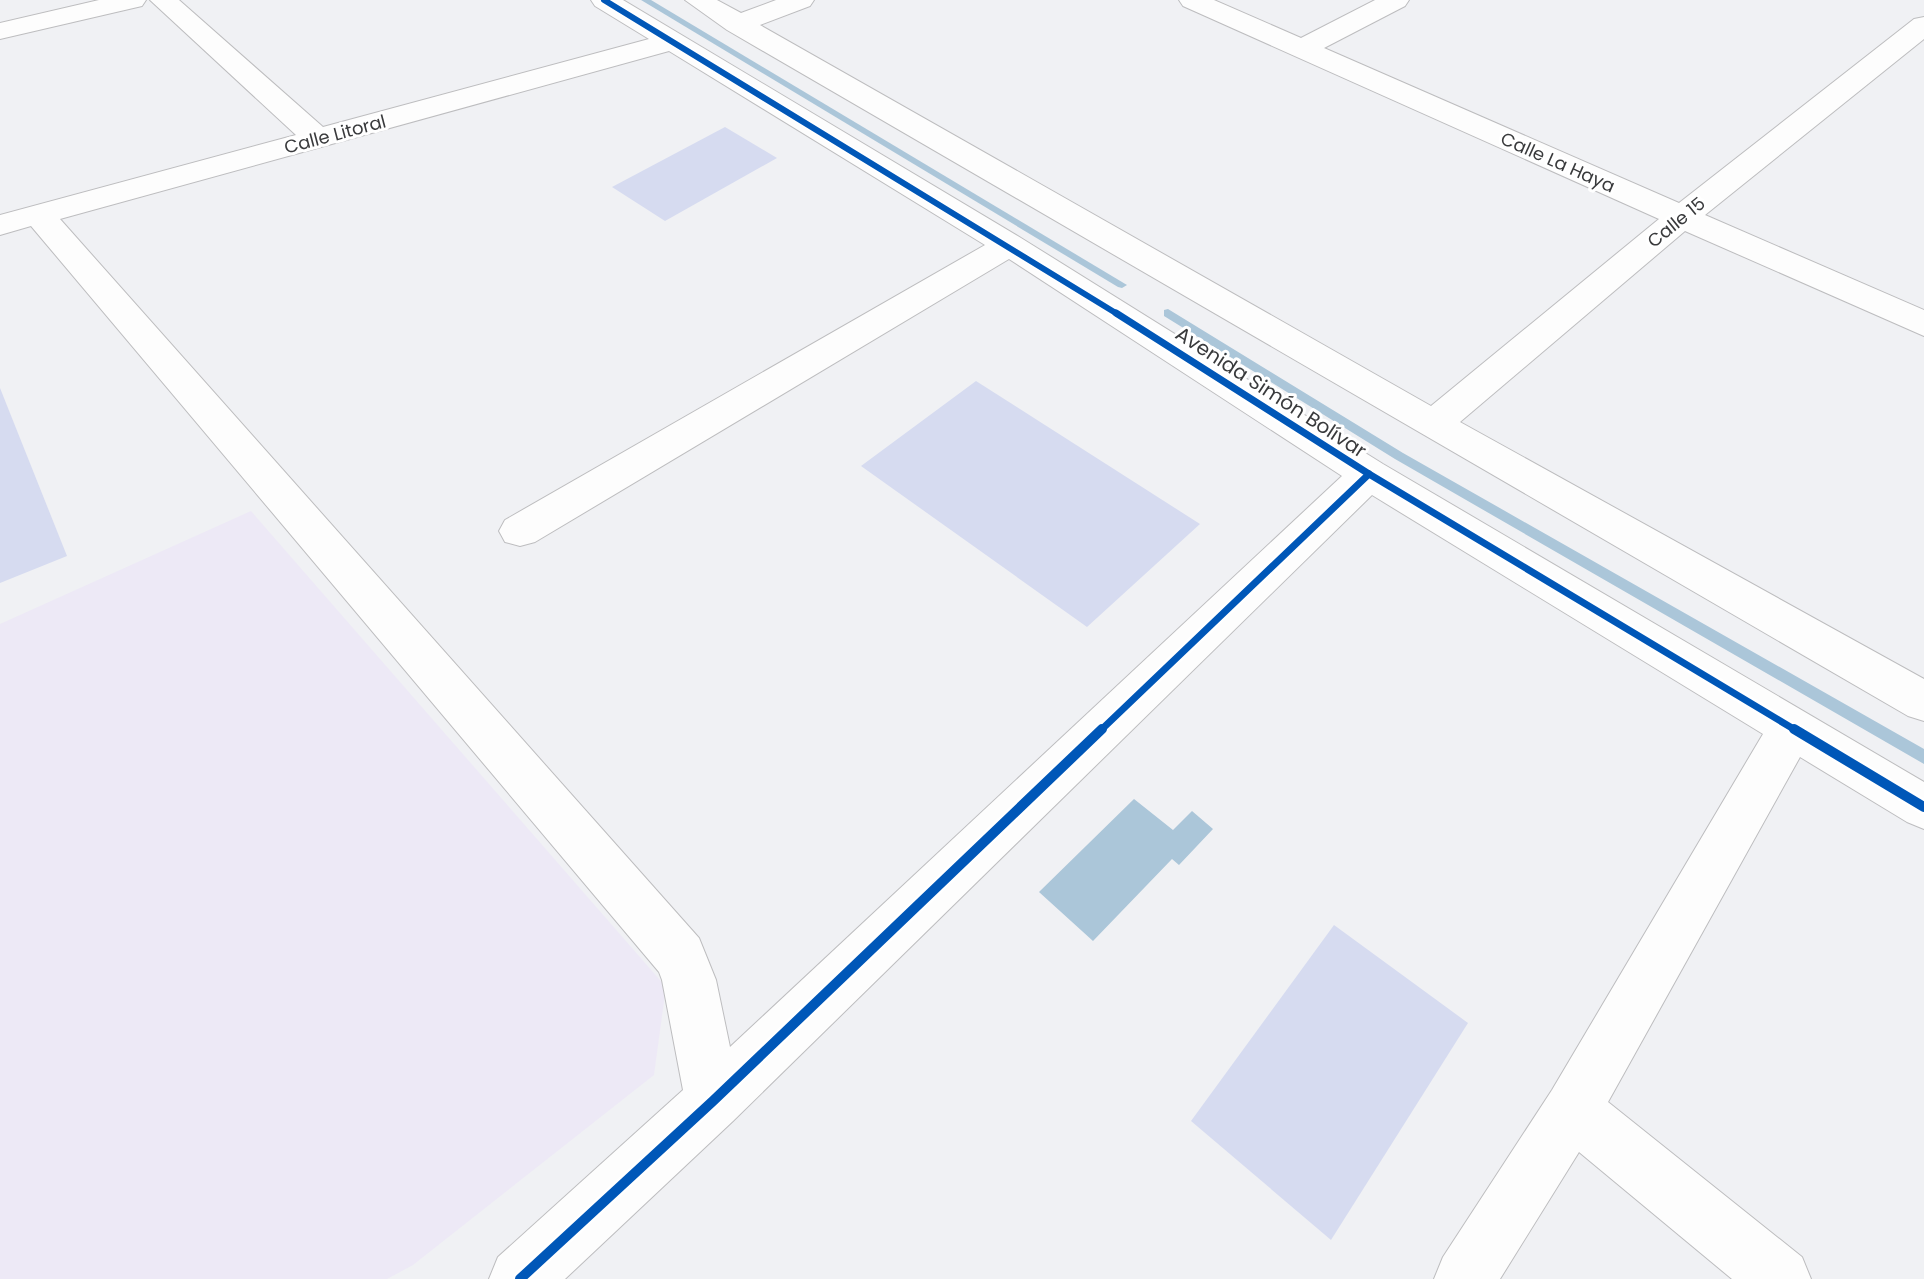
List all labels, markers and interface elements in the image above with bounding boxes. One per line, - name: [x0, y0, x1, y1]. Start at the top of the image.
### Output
- street label: Calle Litoral: [281, 108, 389, 160]
- street label: Calle La Haya: [1497, 126, 1619, 198]
- street label: Calle 15: [1642, 191, 1710, 253]
- street label: Avenida Simón Bolívar: [1170, 320, 1372, 464]

